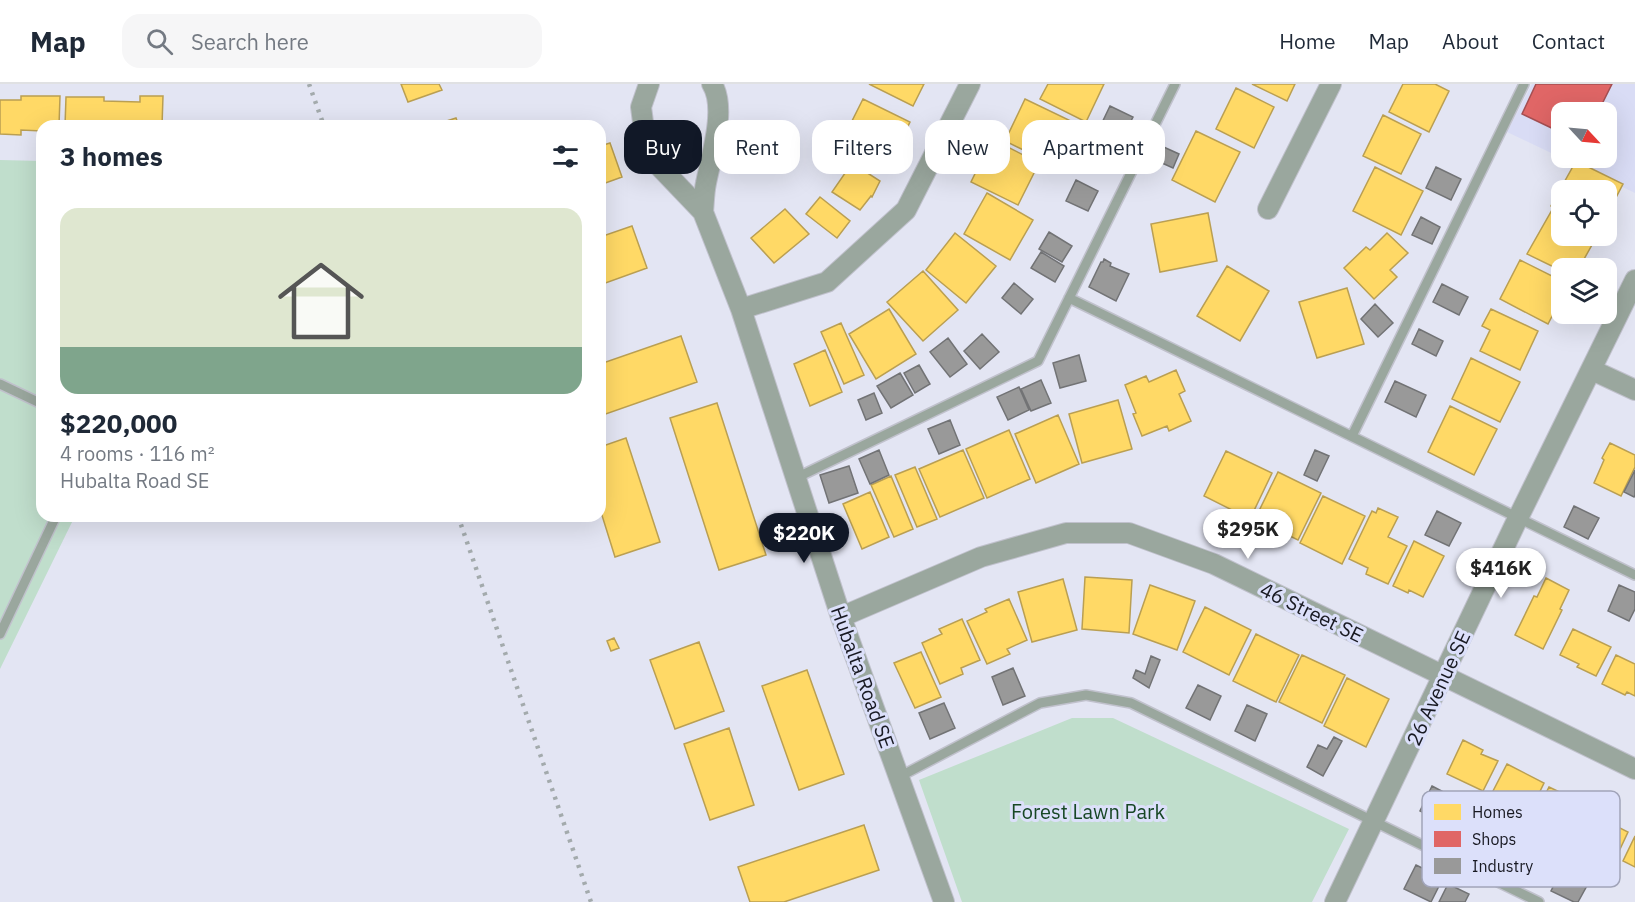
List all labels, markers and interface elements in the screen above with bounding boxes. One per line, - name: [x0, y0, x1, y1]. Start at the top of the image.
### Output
- search box: [122, 14, 542, 68]
- text: Map: [30, 23, 86, 60]
- icon: search: [143, 25, 176, 58]
- text: Search here: [191, 27, 309, 56]
- text: Home: [1279, 27, 1336, 55]
- text: Map: [1369, 27, 1409, 55]
- text: About: [1442, 27, 1499, 55]
- text: Contact: [1532, 27, 1605, 55]
- north arrow: [1551, 102, 1617, 168]
- map controls: [1551, 102, 1617, 324]
- chip: Buy: [624, 120, 702, 174]
- chip: Rent: [714, 120, 800, 174]
- chip: Filters: [812, 120, 913, 174]
- chip: New: [925, 120, 1010, 174]
- chip: Apartment: [1022, 120, 1165, 174]
- text: 3 homes: [60, 139, 163, 173]
- icon: filters: [549, 140, 582, 173]
- button: locate: [1551, 180, 1617, 246]
- icon: home: [267, 247, 375, 355]
- button: layers: [1551, 258, 1617, 324]
- text: $220,000: [60, 406, 177, 440]
- text: 4 rooms · 116 m²: [60, 440, 215, 467]
- text: Hubalta Road SE: [60, 467, 210, 494]
- pin: $295K: [1206, 509, 1290, 560]
- pin: $220K: [762, 513, 846, 564]
- text: $295K: [1217, 515, 1279, 542]
- text: $220K: [773, 519, 835, 546]
- pin: $416K: [1459, 548, 1543, 599]
- text: $416K: [1470, 554, 1532, 581]
- street label: 46 Street SE: [1256, 575, 1368, 649]
- street label: Hubalta Road SE: [825, 602, 901, 752]
- street label: 26 Avenue SE: [1400, 626, 1476, 750]
- legend: [1422, 791, 1620, 887]
- park label: Forest Lawn Park: [1011, 798, 1165, 825]
- text: Homes: [1472, 802, 1523, 822]
- text: Shops: [1472, 829, 1516, 849]
- text: Industry: [1472, 856, 1533, 876]

